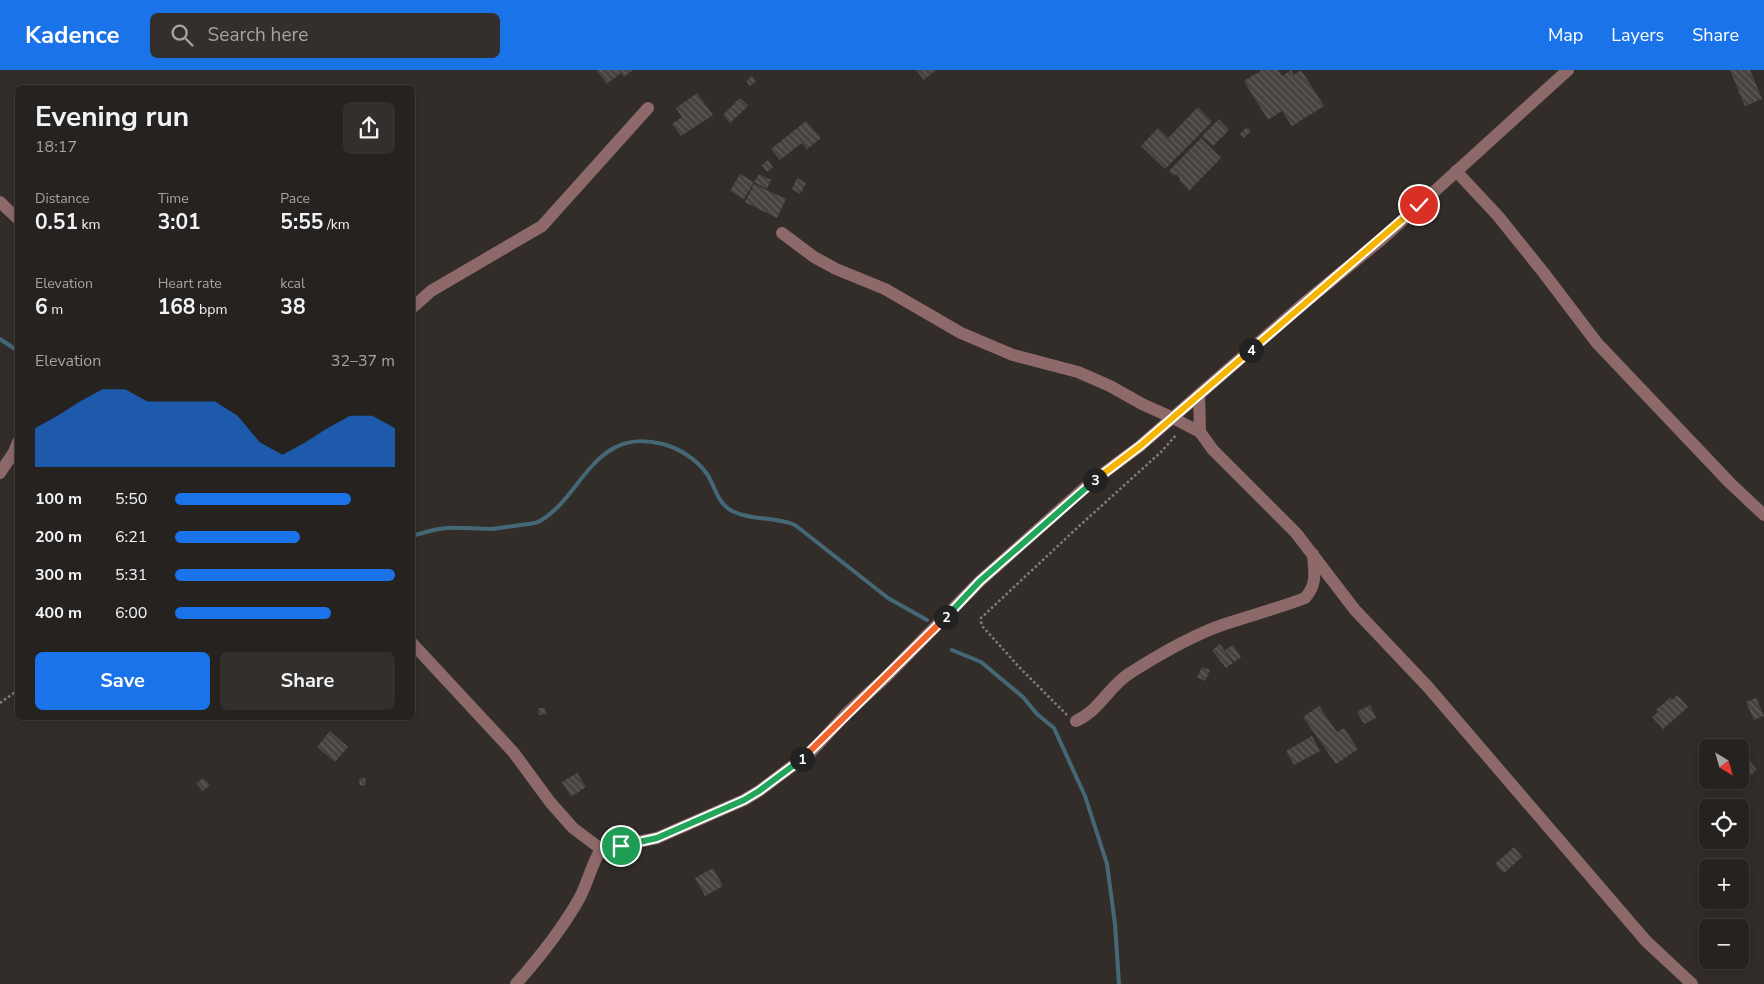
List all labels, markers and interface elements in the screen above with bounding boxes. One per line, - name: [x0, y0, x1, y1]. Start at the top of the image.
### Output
- search box: [150, 13, 500, 58]
- text: Kadence: [25, 19, 120, 51]
- icon: search: [168, 21, 196, 49]
- text: Search here: [208, 22, 308, 48]
- text: Map: [1548, 23, 1583, 47]
- text: Layers: [1611, 23, 1664, 47]
- text: Share: [1692, 23, 1739, 47]
- text: Evening run: [35, 98, 189, 136]
- button: share: [343, 102, 395, 154]
- text: 18:17: [35, 136, 77, 158]
- pin: [1398, 184, 1440, 226]
- text: Distance: [35, 189, 89, 208]
- text: Time: [158, 189, 189, 208]
- text: Pace: [280, 189, 310, 208]
- icon: check: [1405, 191, 1433, 219]
- text: 0.51: [35, 208, 78, 236]
- text: 3:01: [158, 208, 201, 236]
- text: 5:55: [280, 208, 323, 236]
- text: km: [78, 215, 101, 234]
- text: /km: [323, 215, 350, 234]
- text: Elevation: [35, 274, 93, 293]
- text: Heart rate: [158, 274, 222, 293]
- text: kcal: [280, 274, 305, 293]
- text: 6: [35, 293, 48, 321]
- text: 168: [158, 293, 195, 321]
- text: 38: [280, 293, 306, 321]
- text: m: [48, 300, 63, 319]
- text: bpm: [195, 300, 227, 319]
- pin: 4: [1238, 338, 1264, 362]
- text: 4: [1247, 341, 1256, 360]
- text: Elevation: [35, 350, 101, 372]
- text: 32–37 m: [331, 350, 395, 372]
- pin: 3: [1082, 468, 1108, 492]
- text: 3: [1091, 471, 1100, 490]
- text: 100 m: [35, 488, 82, 510]
- text: 5:50: [115, 488, 147, 510]
- text: 200 m: [35, 526, 82, 548]
- text: 6:21: [115, 526, 147, 548]
- text: 300 m: [35, 564, 82, 586]
- text: 5:31: [115, 564, 147, 586]
- text: 400 m: [35, 602, 82, 624]
- text: 6:00: [115, 602, 147, 624]
- pin: 2: [934, 604, 958, 630]
- text: 2: [942, 608, 951, 627]
- button: Save: [35, 652, 210, 710]
- button: Share: [220, 652, 395, 710]
- north arrow: [1699, 739, 1749, 789]
- map controls: [1699, 739, 1749, 969]
- pin: 1: [790, 746, 814, 772]
- text: 1: [798, 750, 807, 769]
- button: locate: [1699, 799, 1749, 849]
- pin: [600, 825, 642, 867]
- icon: arrive: [607, 832, 635, 860]
- button: +: [1699, 859, 1749, 909]
- button: −: [1699, 919, 1749, 969]

